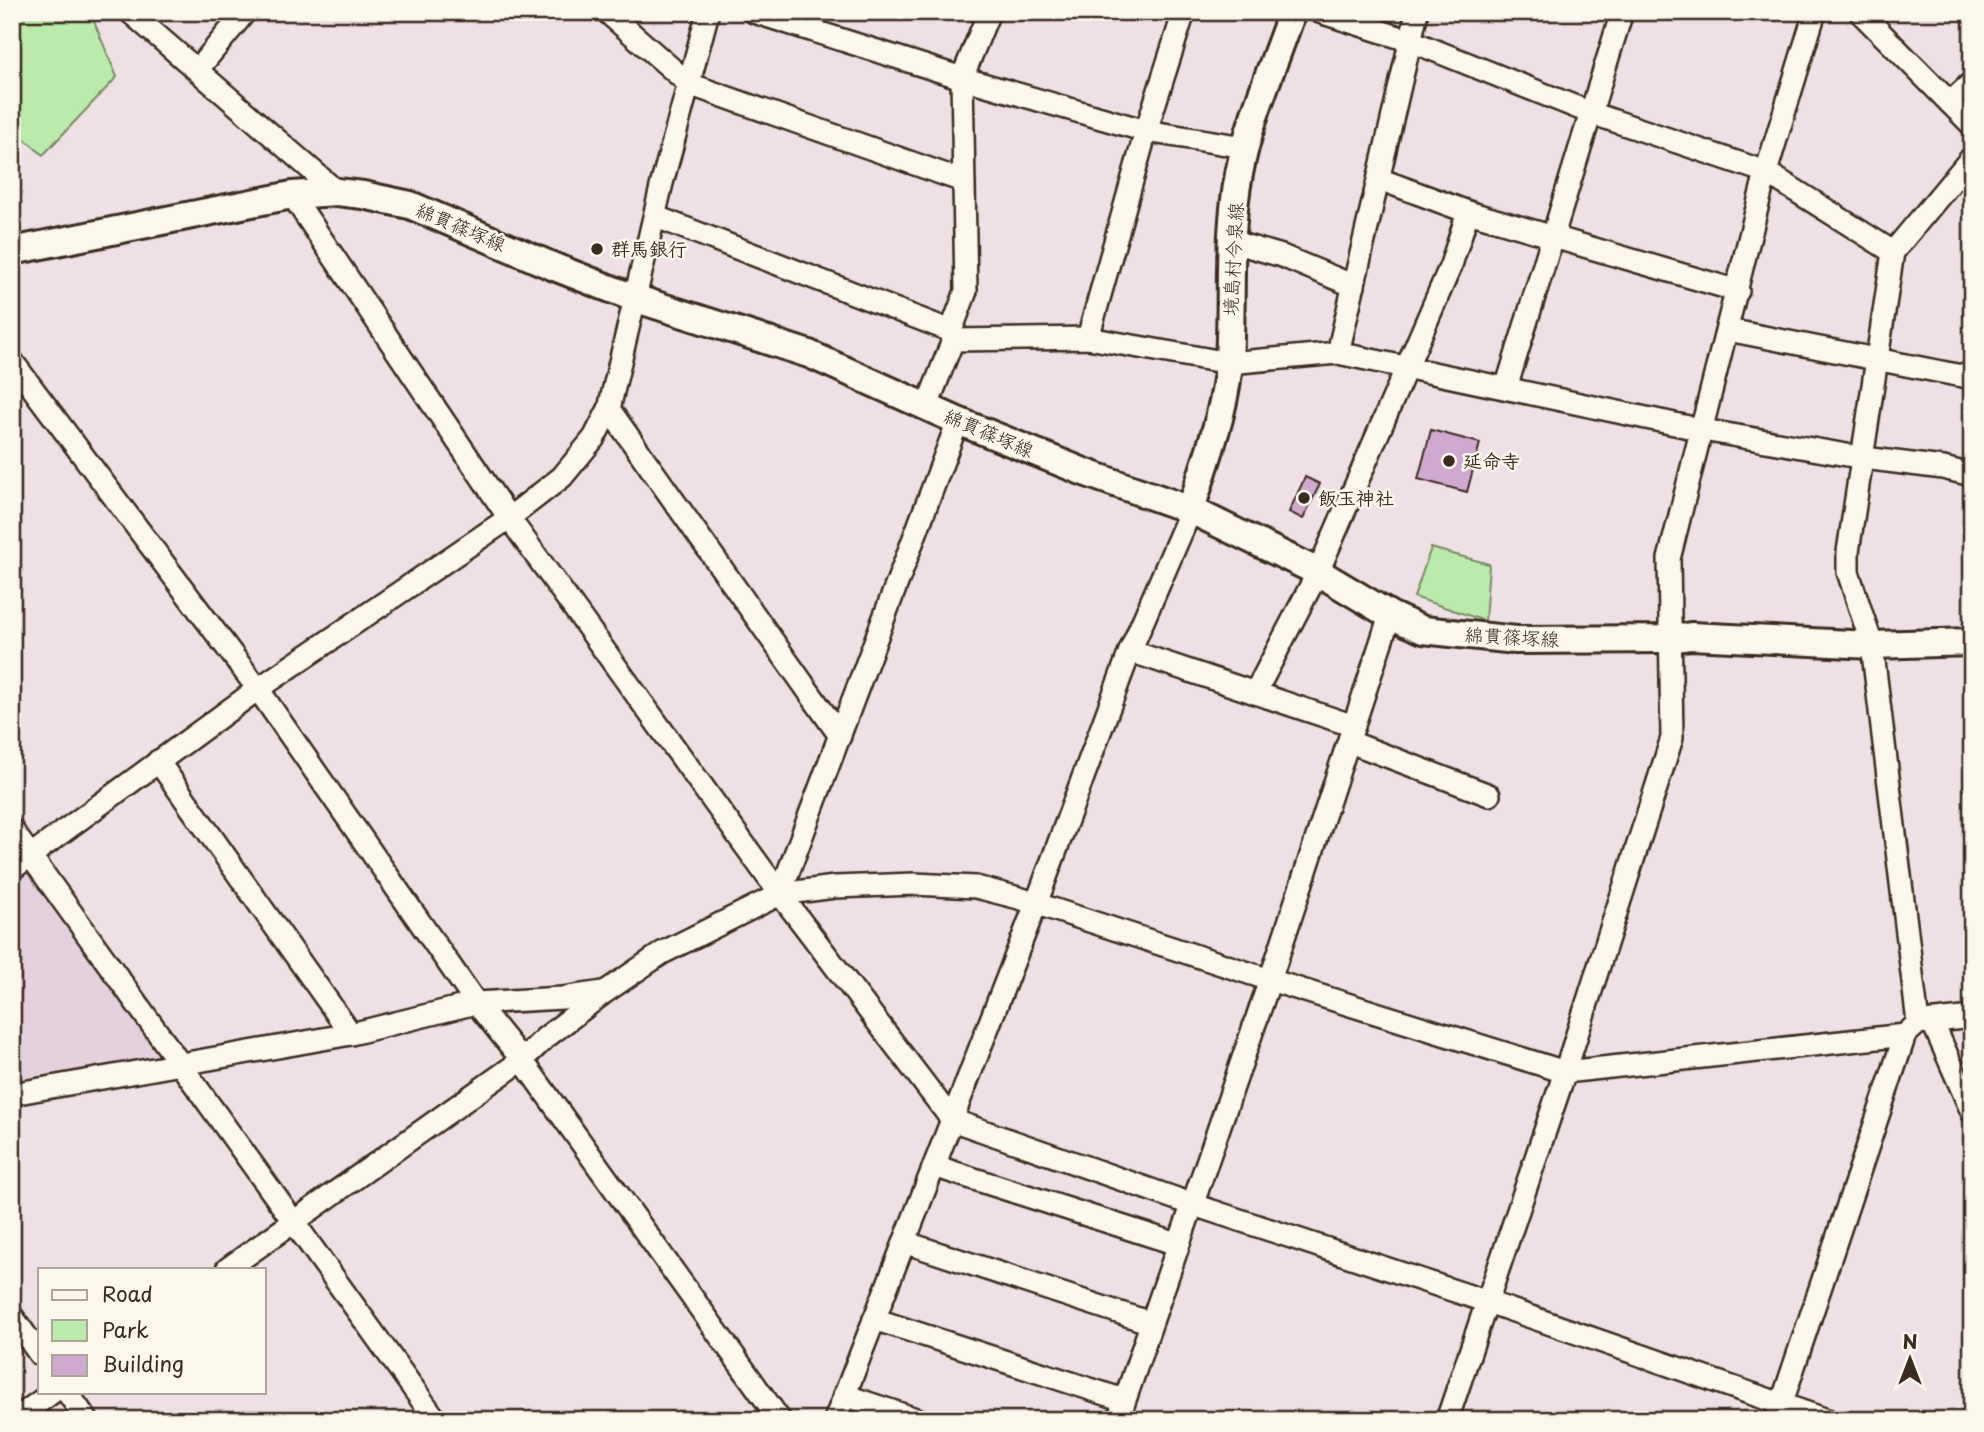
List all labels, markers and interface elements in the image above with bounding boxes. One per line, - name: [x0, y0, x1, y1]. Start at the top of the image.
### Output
- street label: 綿貫篠塚線: [412, 195, 511, 258]
- street label: 境島村今泉線: [1215, 201, 1249, 317]
- place label: 群馬銀行: [611, 234, 687, 262]
- marker: 群馬銀行: [589, 241, 605, 257]
- street label: 綿貫篠塚線: [940, 401, 1039, 464]
- place label: 延命寺: [1463, 446, 1520, 474]
- marker: 延命寺: [1441, 453, 1457, 469]
- place label: 飯玉神社: [1318, 483, 1394, 511]
- marker: 飯玉神社: [1296, 490, 1312, 506]
- street label: 綿貫篠塚線: [1464, 620, 1560, 652]
- legend: [38, 1268, 266, 1394]
- text: Road: [102, 1277, 153, 1309]
- text: Park: [102, 1313, 149, 1345]
- north arrow: [1876, 1324, 1946, 1394]
- text: N: [1902, 1327, 1918, 1355]
- text: Building: [102, 1347, 184, 1379]

